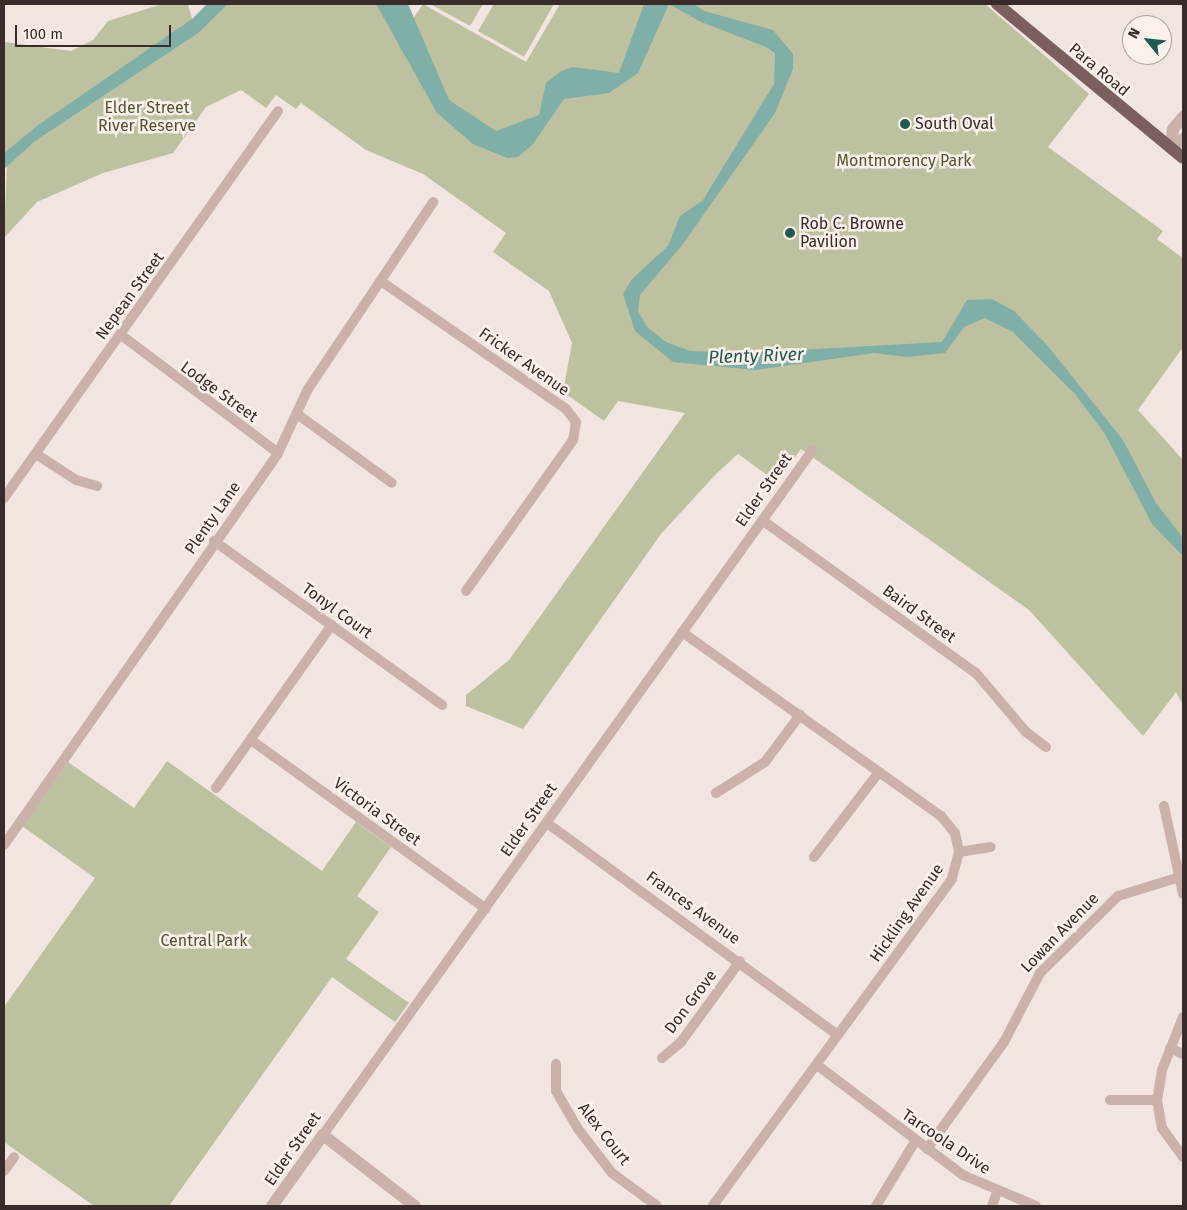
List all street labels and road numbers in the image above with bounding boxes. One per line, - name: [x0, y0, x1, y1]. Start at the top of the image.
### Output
- street label: Para Road: [1065, 39, 1133, 101]
- street label: Nepean Street: [92, 249, 168, 343]
- street label: Fricker Avenue: [475, 324, 573, 400]
- street label: Lodge Street: [177, 358, 261, 426]
- street label: Elder Street: [732, 450, 796, 530]
- street label: Plenty Lane: [181, 478, 245, 558]
- street label: Tonyl Court: [298, 579, 376, 643]
- street label: Baird Street: [879, 581, 959, 647]
- street label: Victoria Street: [330, 774, 424, 850]
- street label: Elder Street: [497, 780, 561, 860]
- street label: Hickling Avenue: [866, 860, 948, 966]
- street label: Frances Avenue: [642, 867, 744, 949]
- street label: Lowan Avenue: [1017, 889, 1103, 977]
- street label: Don Grove: [661, 966, 721, 1038]
- street label: Alex Court: [574, 1099, 634, 1169]
- street label: Tarcoola Drive: [898, 1105, 994, 1179]
- street label: Elder Street: [261, 1109, 325, 1189]

